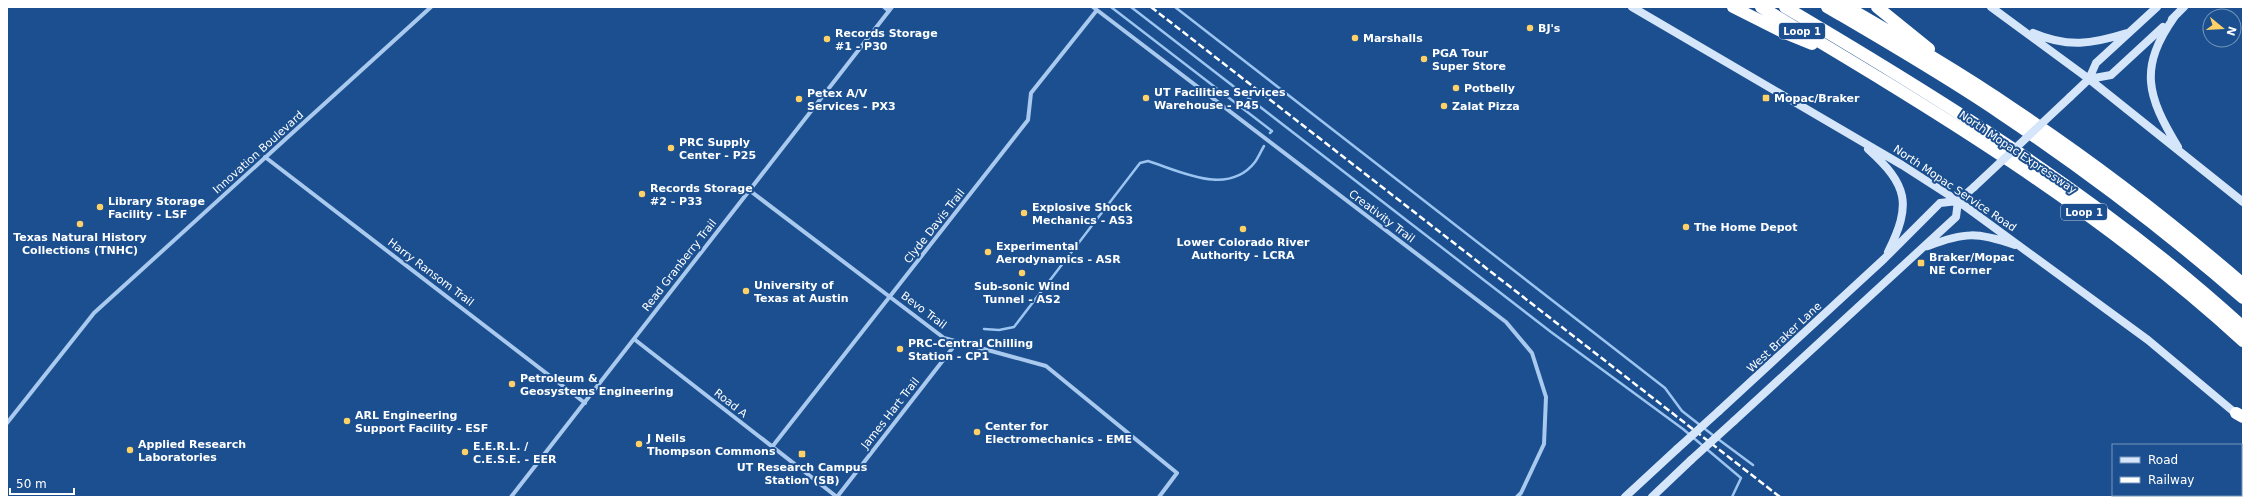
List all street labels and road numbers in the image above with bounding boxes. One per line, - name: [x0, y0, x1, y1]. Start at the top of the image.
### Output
- road number: Loop 1: [1779, 23, 1825, 39]
- street label: Innovation Boulevard: [210, 108, 306, 196]
- street label: North Mopac Expressway: [1956, 108, 2079, 197]
- street label: North Mopac Service Road: [1891, 142, 2019, 234]
- street label: Clyde Davis Trail: [901, 186, 968, 266]
- street label: Creativity Trail: [1346, 187, 1417, 245]
- road number: Loop 1: [2061, 204, 2107, 220]
- street label: Read Granberry Trail: [639, 217, 719, 314]
- street label: Harry Ransom Trail: [385, 236, 476, 309]
- street label: Bevo Trail: [898, 289, 949, 332]
- street label: West Braker Lane: [1745, 299, 1824, 375]
- street label: James Hart Trail: [858, 375, 922, 452]
- street label: Road A: [711, 386, 750, 421]

